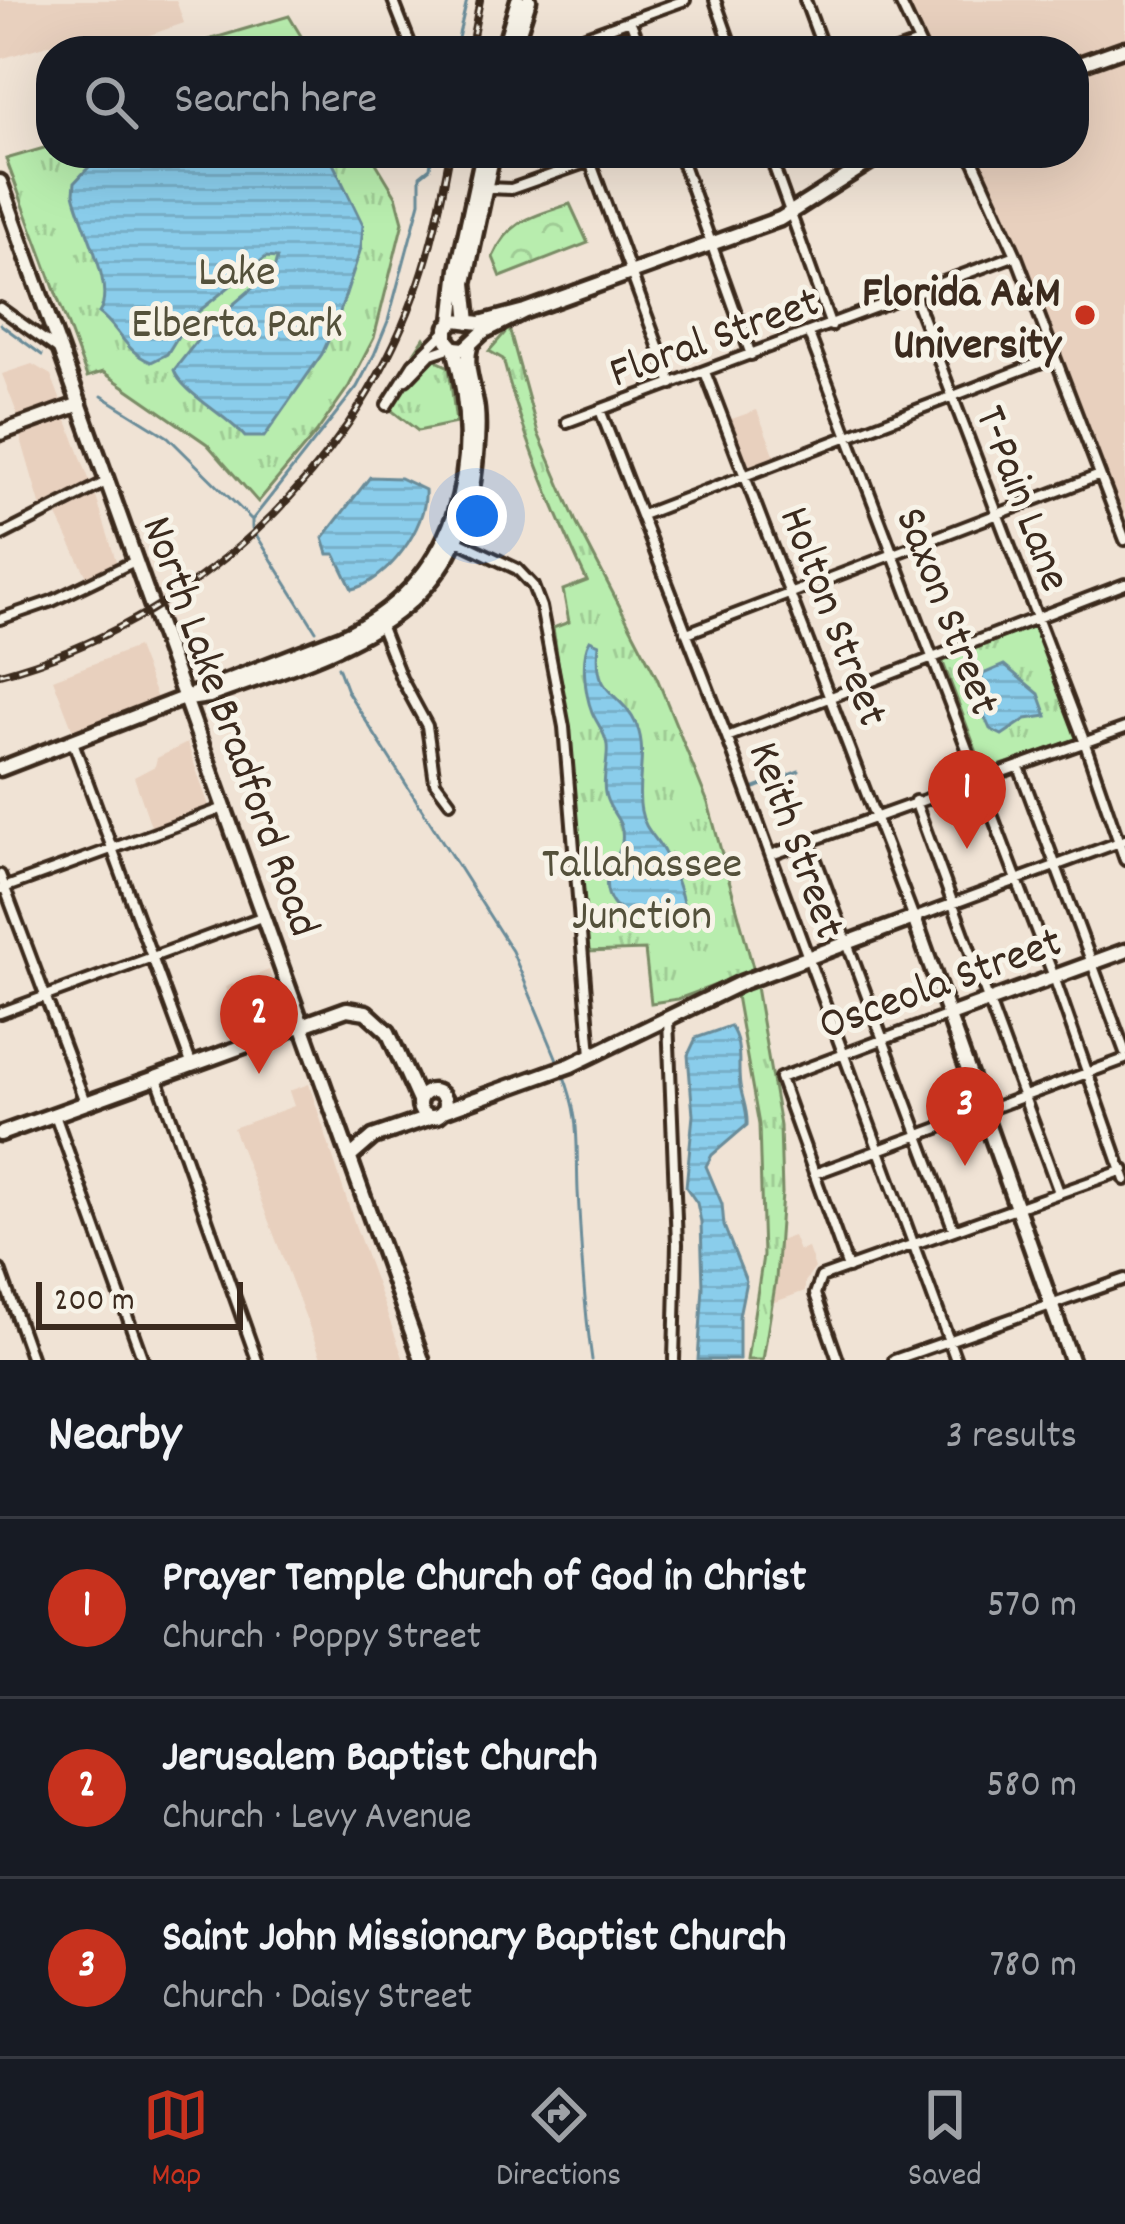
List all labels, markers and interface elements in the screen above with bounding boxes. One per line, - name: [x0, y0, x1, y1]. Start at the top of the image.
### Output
- search box: [36, 36, 1089, 168]
- icon: search: [78, 69, 144, 135]
- text: Search here: [174, 70, 377, 134]
- park label: Lake Elberta Park: [131, 243, 343, 359]
- place label: Florida A&M University: [862, 264, 1063, 380]
- street label: Floral Street: [602, 273, 829, 408]
- marker: Florida A&M University: [1072, 302, 1098, 328]
- street label: T-Pain Lane: [955, 397, 1084, 602]
- your location: [447, 486, 507, 546]
- street label: Holton Street: [759, 498, 902, 737]
- street label: Saxon Street: [876, 499, 1013, 726]
- street label: North Lake Bradford Road: [122, 508, 333, 946]
- street label: Keith Street: [728, 734, 859, 949]
- pin: 1: [928, 750, 1006, 849]
- park label: Tallahassee Junction: [542, 835, 742, 951]
- street label: Osceola Street: [811, 913, 1072, 1060]
- pin: 2: [220, 975, 298, 1074]
- pin: 3: [926, 1067, 1004, 1166]
- scale bar: [36, 1276, 243, 1329]
- text: 200 m: [54, 1279, 135, 1326]
- text: Nearby: [48, 1402, 181, 1474]
- text: 3 results: [946, 1411, 1077, 1466]
- text: Prayer Temple Church of God in Christ: [162, 1548, 806, 1612]
- text: 1: [83, 1580, 91, 1635]
- text: 570 m: [987, 1580, 1077, 1635]
- text: Church · Poppy Street: [162, 1612, 481, 1667]
- text: Jerusalem Baptist Church: [162, 1728, 598, 1792]
- text: 2: [78, 1760, 96, 1815]
- text: 580 m: [986, 1760, 1077, 1815]
- text: Church · Levy Avenue: [162, 1792, 472, 1847]
- text: Saint John Missionary Baptist Church: [162, 1908, 786, 1972]
- text: 3: [78, 1940, 96, 1995]
- text: 780 m: [989, 1940, 1077, 1995]
- text: Church · Daisy Street: [162, 1972, 472, 2027]
- tab: Map: [143, 2082, 209, 2201]
- tab: Directions: [496, 2082, 621, 2201]
- tab: Saved: [908, 2082, 982, 2201]

